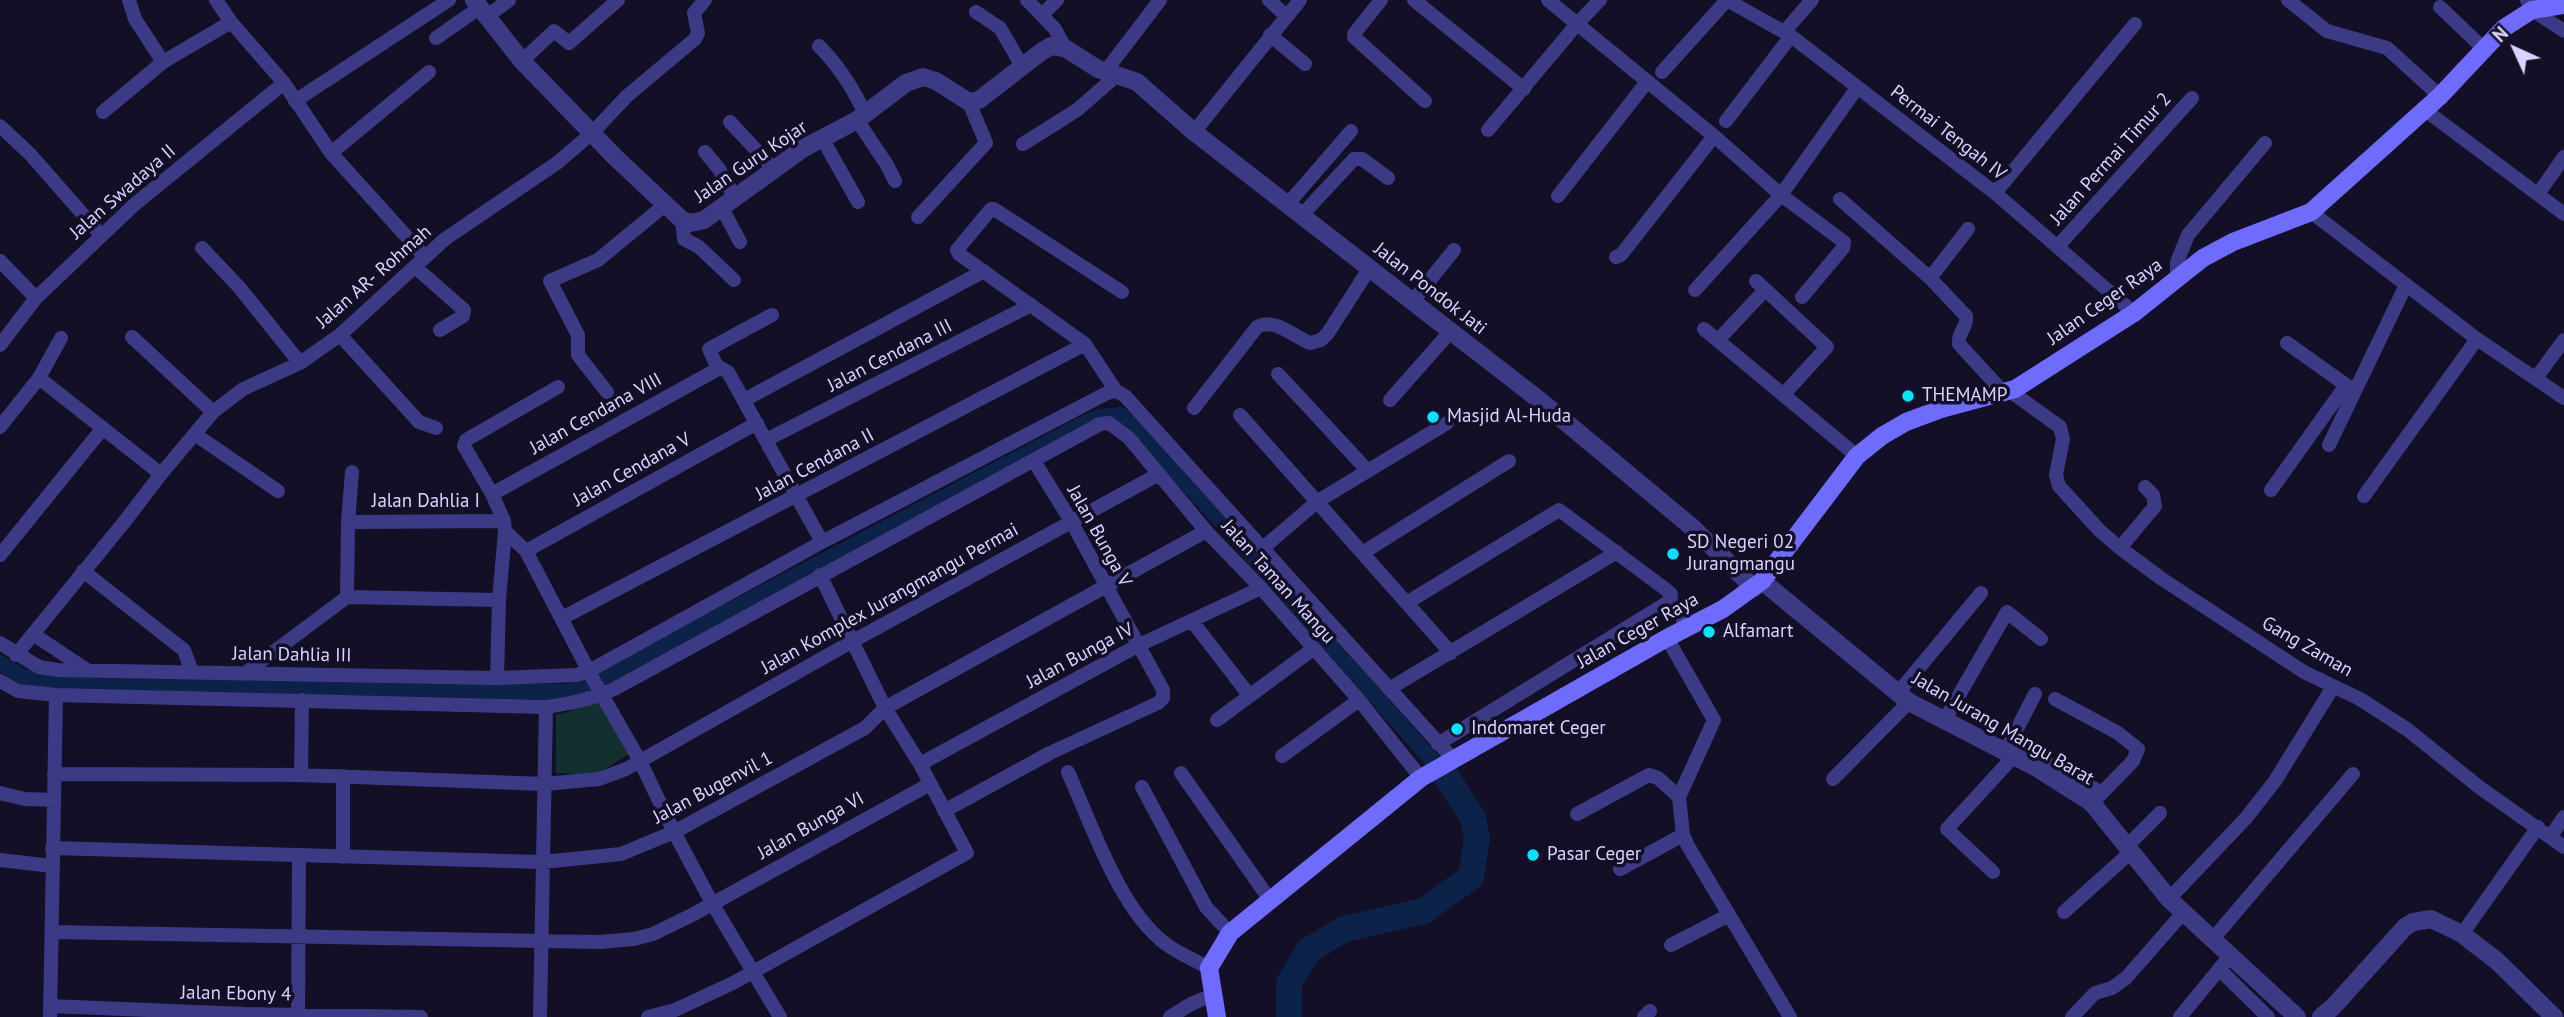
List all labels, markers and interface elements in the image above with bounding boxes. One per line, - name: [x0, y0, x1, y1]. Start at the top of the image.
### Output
- north arrow: [2480, 14, 2550, 84]
- text: N: [2487, 21, 2513, 47]
- street label: Permai Tengah IV: [1886, 81, 2010, 185]
- street label: Jalan Permai Timur 2: [2046, 88, 2176, 230]
- street label: Jalan Guru Kojar: [690, 116, 812, 208]
- street label: Jalan Swadaya II: [65, 140, 181, 244]
- street label: Jalan AR- Rohmah: [312, 221, 436, 333]
- street label: Jalan Pondok Jati: [1369, 238, 1491, 340]
- street label: Jalan Ceger Raya: [2043, 254, 2167, 350]
- street label: Jalan Cendana III: [824, 315, 956, 397]
- street label: Jalan Cendana VIII: [526, 368, 666, 460]
- place label: THEMAMP: [1922, 385, 2007, 407]
- marker: THEMAMP: [1900, 388, 1916, 404]
- place label: Masjid Al-Huda: [1447, 406, 1571, 428]
- marker: Masjid Al-Huda: [1425, 409, 1441, 425]
- street label: Jalan Cendana II: [752, 424, 878, 506]
- street label: Jalan Cendana V: [569, 428, 695, 512]
- street label: Jalan Bunga V: [1062, 481, 1136, 591]
- street label: Jalan Dahlia I: [372, 491, 480, 513]
- street label: Jalan Taman Mangu: [1216, 515, 1340, 649]
- street label: Jalan Komplex Jurangmangu Permai: [757, 519, 1023, 679]
- place label: SD Negeri 02 Jurangmangu: [1687, 532, 1795, 576]
- marker: SD Negeri 02 Jurangmangu: [1665, 546, 1681, 562]
- street label: Jalan Ceger Raya: [1573, 588, 1703, 674]
- street label: Gang Zaman: [2257, 612, 2357, 682]
- street label: Jalan Bunga IV: [1022, 618, 1138, 694]
- place label: Alfamart: [1723, 621, 1793, 643]
- marker: Alfamart: [1701, 624, 1717, 640]
- street label: Jalan Dahlia III: [232, 643, 352, 667]
- street label: Jalan Jurang Mangu Barat: [1908, 668, 2098, 790]
- place label: Indomaret Ceger: [1471, 718, 1606, 740]
- marker: Indomaret Ceger: [1449, 721, 1465, 737]
- street label: Jalan Bugenvil 1: [649, 747, 777, 829]
- street label: Jalan Bunga VI: [754, 787, 868, 865]
- place label: Pasar Ceger: [1547, 844, 1641, 866]
- marker: Pasar Ceger: [1525, 847, 1541, 863]
- street label: Jalan Ebony 4: [180, 982, 292, 1006]

